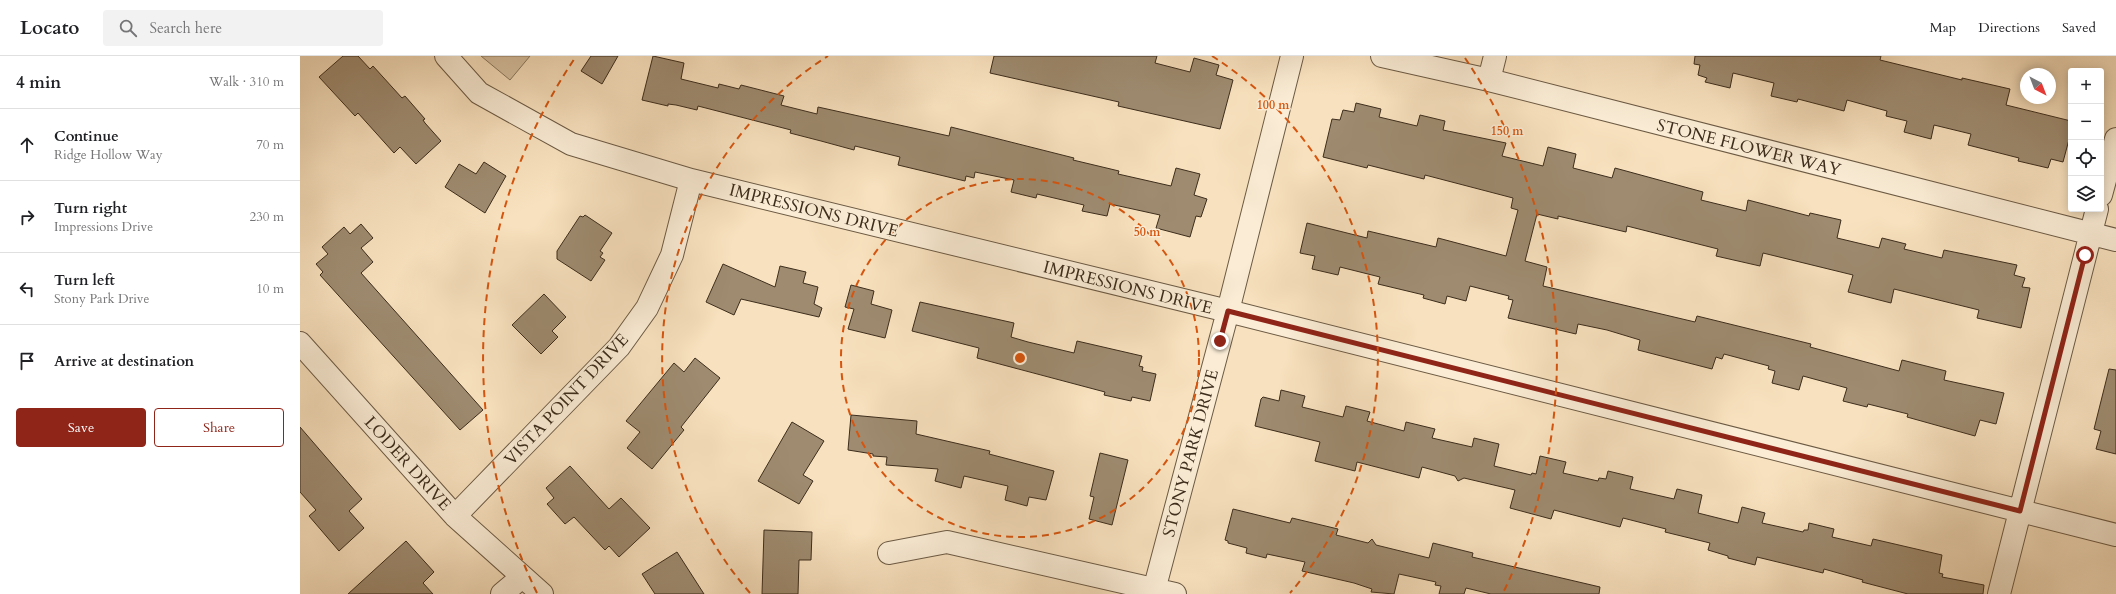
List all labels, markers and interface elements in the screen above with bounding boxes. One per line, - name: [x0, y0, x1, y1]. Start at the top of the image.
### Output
- search box: [103, 10, 383, 46]
- text: Locato: [20, 15, 79, 41]
- icon: search: [117, 17, 139, 39]
- text: Search here: [149, 18, 222, 38]
- text: Map: [1930, 18, 1956, 37]
- text: Directions: [1978, 18, 2040, 37]
- text: Saved: [2062, 18, 2096, 37]
- north arrow: [2020, 68, 2056, 104]
- map controls: [2068, 68, 2104, 212]
- button: +: [2068, 68, 2104, 104]
- text: 4 min: [16, 71, 61, 94]
- text: Walk · 310 m: [209, 73, 284, 91]
- text: 100 m: [1257, 97, 1290, 113]
- button: −: [2068, 104, 2104, 140]
- street label: STONE FLOWER WAY: [1654, 113, 1844, 182]
- text: 150 m: [1491, 123, 1524, 139]
- text: Continue: [54, 126, 119, 146]
- icon: ahead: [16, 134, 38, 156]
- text: 70 m: [256, 136, 284, 154]
- button: locate: [2068, 140, 2104, 176]
- text: Ridge Hollow Way: [54, 146, 163, 164]
- button: layers: [2068, 176, 2104, 212]
- street label: IMPRESSIONS DRIVE: [727, 178, 901, 243]
- text: Turn right: [54, 198, 127, 218]
- icon: right: [16, 206, 38, 228]
- text: 230 m: [250, 208, 284, 226]
- text: Impressions Drive: [54, 218, 153, 236]
- text: 50 m: [1134, 224, 1161, 240]
- route start: [2076, 246, 2094, 264]
- street label: IMPRESSIONS DRIVE: [1041, 255, 1215, 320]
- text: Turn left: [54, 270, 115, 290]
- icon: left: [16, 278, 38, 300]
- text: 10 m: [256, 280, 284, 298]
- text: Stony Park Drive: [54, 290, 149, 308]
- street label: VISTA POINT DRIVE: [499, 328, 634, 470]
- route end: [1211, 332, 1229, 350]
- icon: arrive: [16, 350, 38, 372]
- text: Arrive at destination: [54, 351, 194, 371]
- centre of rings: [1013, 351, 1027, 365]
- street label: STONY PARK DRIVE: [1157, 367, 1224, 540]
- button: Save: [16, 408, 146, 447]
- button: Share: [154, 408, 284, 447]
- street label: LODER DRIVE: [359, 411, 456, 516]

